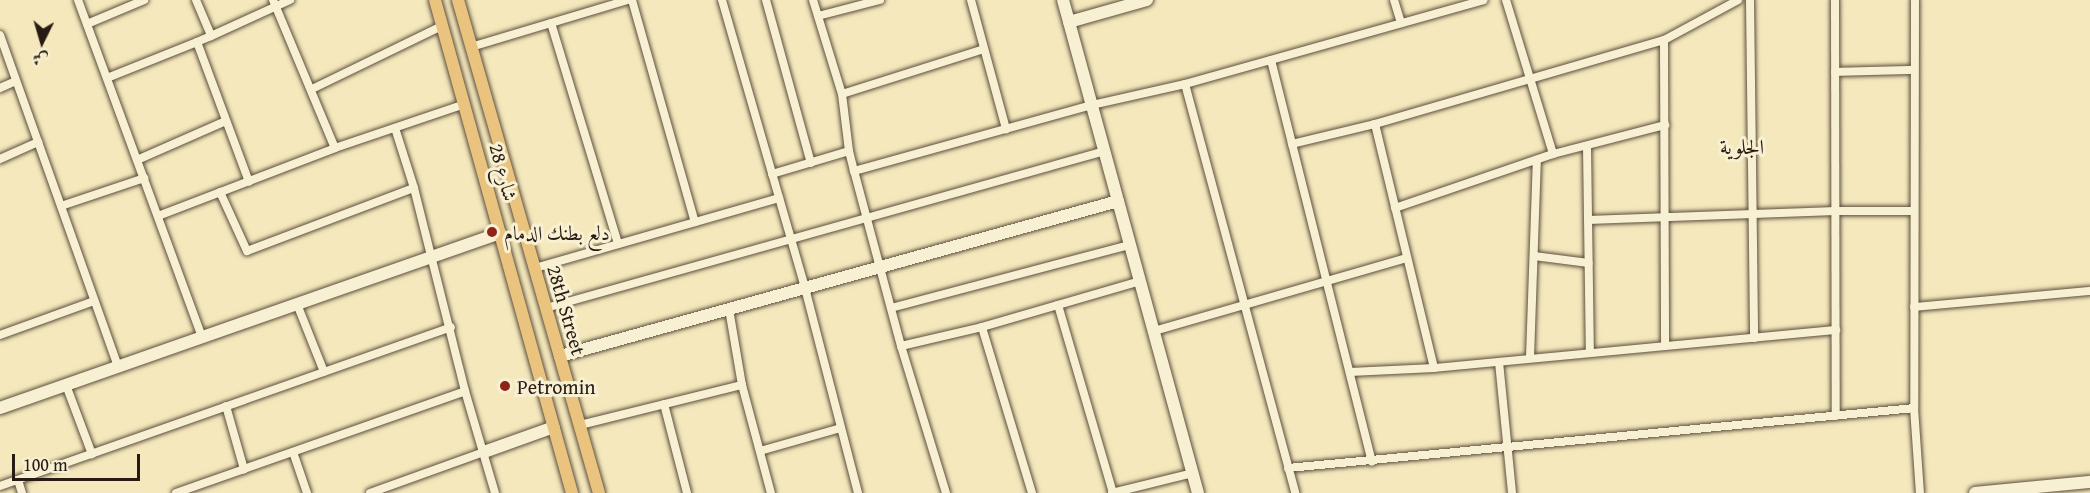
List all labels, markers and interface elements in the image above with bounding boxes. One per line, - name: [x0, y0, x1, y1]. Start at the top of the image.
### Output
- north arrow: [12, 12, 72, 72]
- text: ش: [31, 47, 49, 73]
- district label: الجلوية: [1720, 134, 1764, 160]
- street label: شارع 28: [485, 141, 523, 203]
- place label: دلع بطنك الدمام: [504, 220, 610, 244]
- marker: دلع بطنك الدمام: [485, 225, 499, 239]
- street label: 28th Street: [543, 262, 591, 358]
- place label: Petromin: [517, 374, 596, 398]
- marker: Petromin: [498, 379, 512, 393]
- scale bar: [15, 442, 142, 480]
- text: 100 m: [23, 451, 68, 478]

